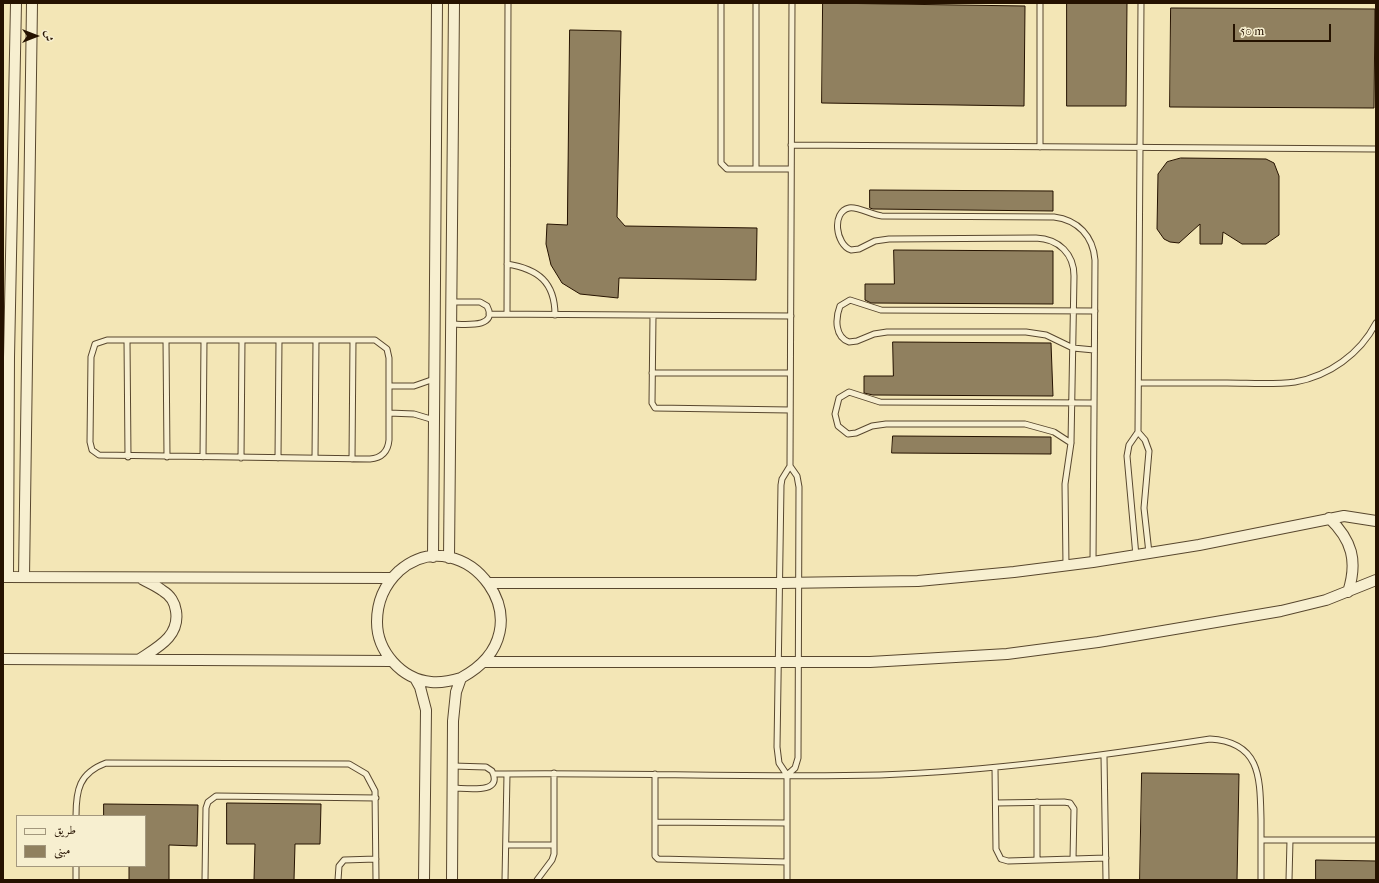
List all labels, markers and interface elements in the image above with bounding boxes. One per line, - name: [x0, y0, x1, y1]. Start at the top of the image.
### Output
- north arrow: [16, 16, 56, 56]
- scale bar: [1235, 16, 1333, 42]
- text: 50 m: [1240, 24, 1264, 38]
- text: ش: [42, 31, 55, 41]
- legend: [16, 815, 146, 867]
- text: طريق: [54, 823, 76, 837]
- text: مبنى: [54, 843, 70, 857]

